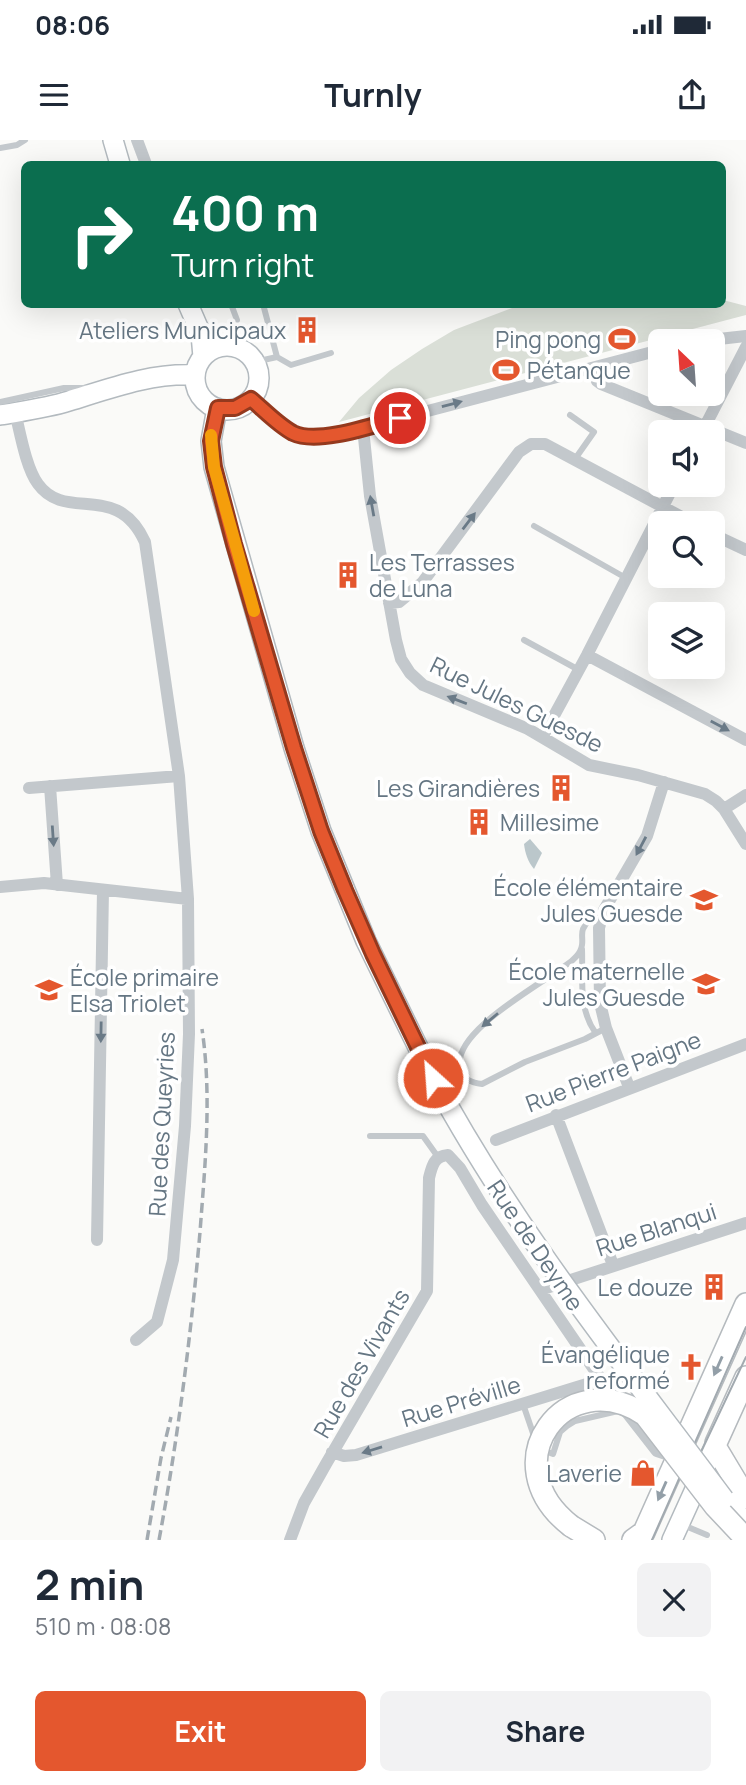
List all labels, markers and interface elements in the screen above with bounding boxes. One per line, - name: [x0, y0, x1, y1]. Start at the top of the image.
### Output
- text: 08:06: [35, 7, 110, 43]
- text: Turnly: [324, 73, 422, 117]
- icon: menu: [35, 76, 73, 114]
- icon: share: [673, 76, 711, 114]
- text: 400 m: [171, 179, 319, 246]
- icon: right: [56, 189, 147, 280]
- text: Turn right: [171, 243, 314, 287]
- place label: Ateliers Municipaux: [79, 314, 286, 346]
- building icon: Ateliers Municipaux: [292, 315, 322, 345]
- place label: Ping pong: [495, 323, 601, 355]
- sports icon: Ping pong: [607, 324, 637, 354]
- north arrow: [648, 329, 724, 406]
- map controls: [648, 329, 725, 679]
- place label: Pétanque: [527, 354, 631, 386]
- sports icon: Pétanque: [491, 355, 521, 385]
- pin: [370, 388, 430, 448]
- one-way arrow: [442, 398, 464, 409]
- icon: arrive: [381, 399, 419, 437]
- button: sound: [648, 420, 725, 497]
- one-way arrow: [366, 495, 377, 517]
- button: search: [648, 511, 725, 588]
- one-way arrow: [462, 513, 477, 531]
- place label: Les Terrasses de Luna: [369, 546, 515, 604]
- building icon: Les Terrasses de Luna: [333, 560, 363, 590]
- button: layers: [648, 602, 725, 679]
- street label: Rue Jules Guesde: [425, 648, 609, 760]
- one-way arrow: [447, 694, 468, 705]
- one-way arrow: [710, 720, 730, 731]
- place label: Les Girandières: [376, 772, 540, 804]
- building icon: Les Girandières: [546, 773, 576, 803]
- place label: Millesime: [500, 806, 599, 838]
- building icon: Millesime: [464, 807, 494, 837]
- one-way arrow: [48, 825, 59, 847]
- one-way arrow: [636, 837, 648, 857]
- place label: École élémentaire Jules Guesde: [494, 871, 683, 929]
- school or university icon: École élémentaire Jules Guesde: [689, 885, 719, 915]
- place label: École maternelle Jules Guesde: [509, 955, 685, 1013]
- place label: École primaire Elsa Triolet: [70, 961, 219, 1019]
- school or university icon: École maternelle Jules Guesde: [691, 969, 721, 999]
- school or university icon: École primaire Elsa Triolet: [34, 975, 64, 1005]
- one-way arrow: [481, 1012, 498, 1027]
- one-way arrow: [95, 1021, 107, 1043]
- street label: Rue Pierre Paigne: [521, 1023, 705, 1119]
- street label: Rue des Queyries: [140, 1031, 182, 1217]
- position arrow: [396, 1041, 470, 1115]
- street label: Rue de Deyme: [480, 1173, 592, 1317]
- street label: Rue Blanqui: [592, 1195, 720, 1263]
- place label: Le douze: [598, 1271, 693, 1303]
- building icon: Le douze: [699, 1272, 729, 1302]
- street label: Rue des Vivants: [305, 1282, 417, 1444]
- place label: Évangélique reformé: [541, 1338, 670, 1396]
- church icon: Évangélique reformé: [676, 1352, 706, 1382]
- one-way arrow: [712, 1356, 723, 1377]
- street label: Rue Préville: [398, 1368, 524, 1434]
- one-way arrow: [361, 1446, 382, 1456]
- place label: Laverie: [546, 1457, 622, 1489]
- shop icon: Laverie: [628, 1458, 658, 1488]
- one-way arrow: [656, 1481, 667, 1502]
- text: 2 min: [35, 1555, 144, 1613]
- button: close: [637, 1563, 711, 1637]
- text: 510 m · 08:08: [35, 1610, 171, 1642]
- button: Exit: [35, 1691, 366, 1771]
- button: Share: [380, 1691, 711, 1771]

